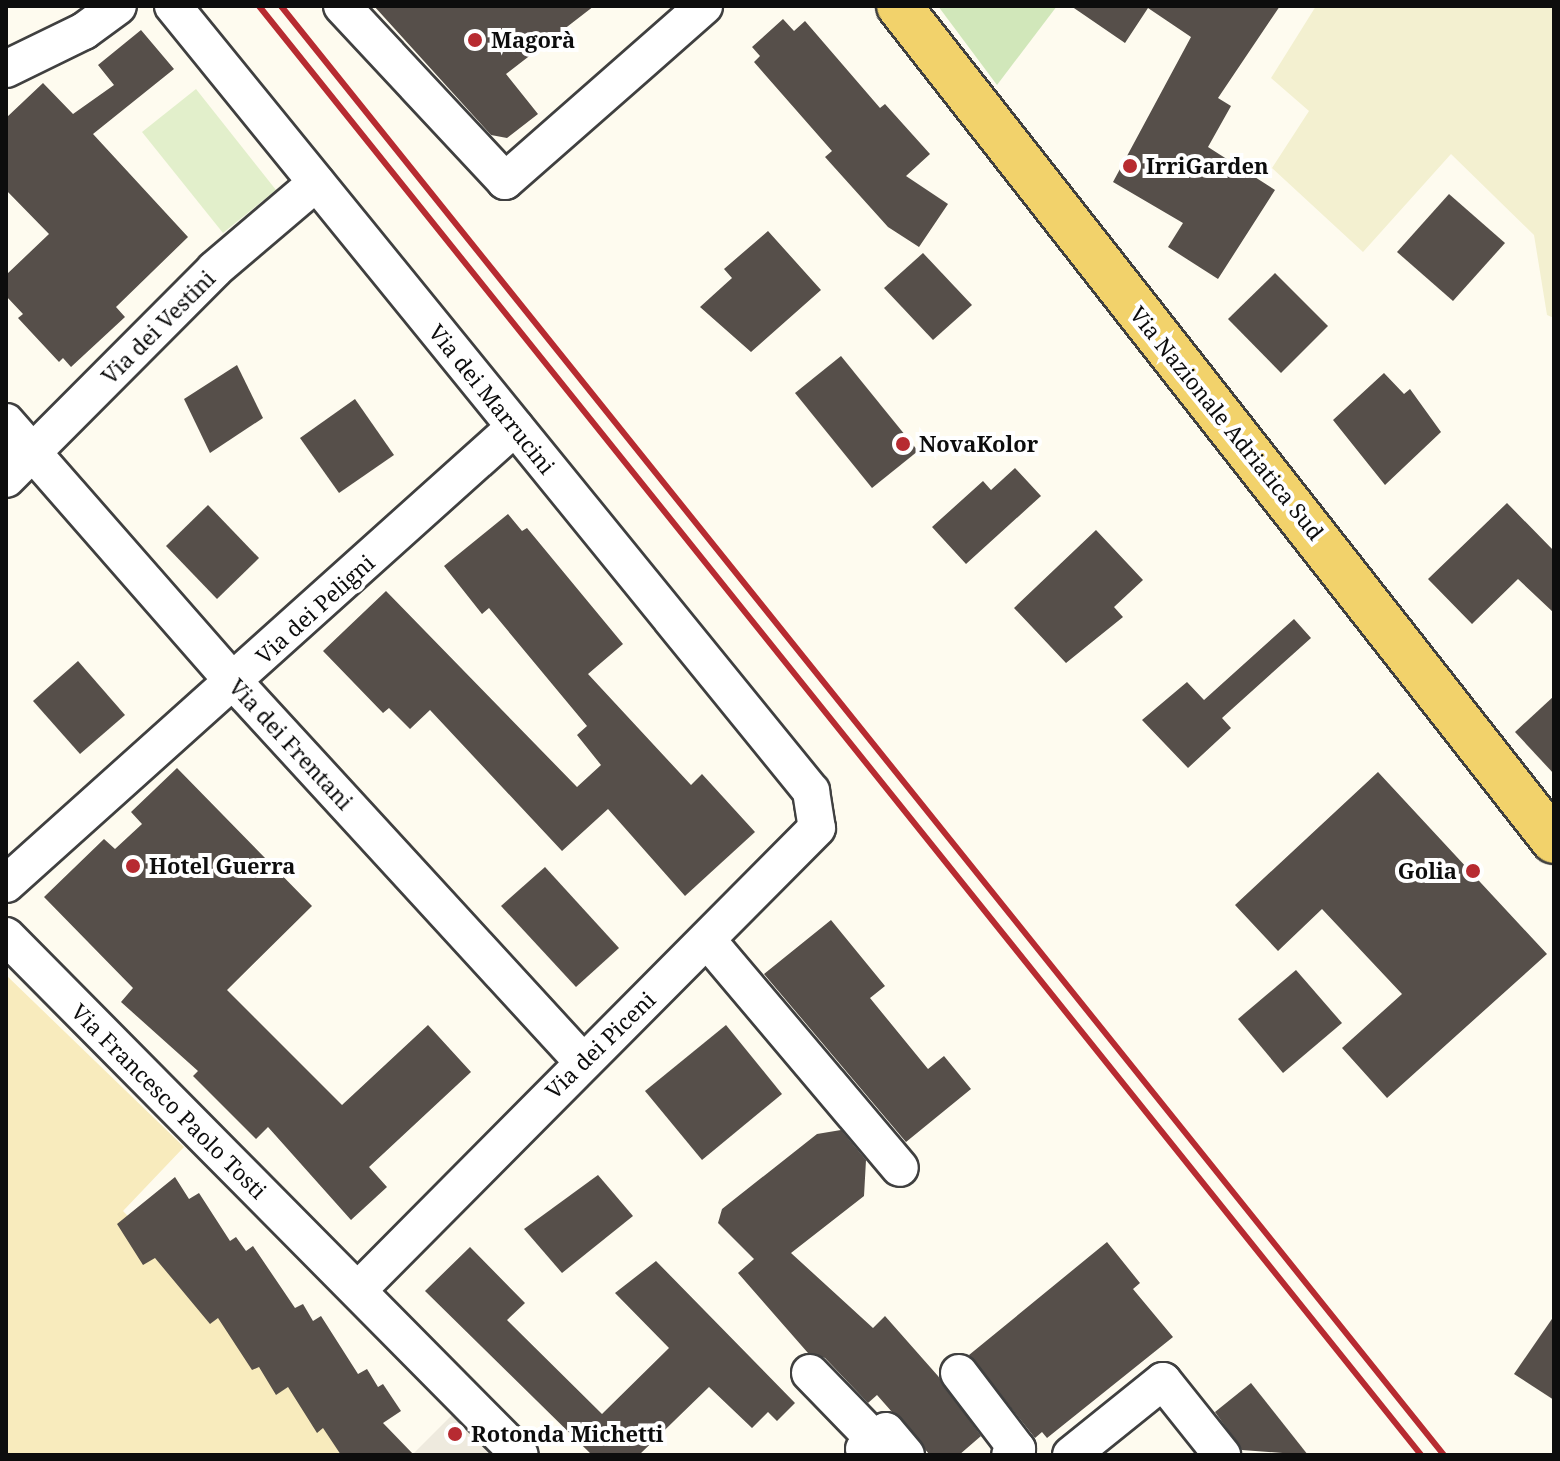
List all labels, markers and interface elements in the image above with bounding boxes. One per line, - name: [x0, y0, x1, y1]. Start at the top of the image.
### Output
- place label: Magorà: [491, 27, 575, 53]
- marker: Magorà: [466, 31, 484, 49]
- place label: IrriGarden: [1146, 153, 1269, 179]
- marker: IrriGarden: [1121, 157, 1139, 175]
- street label: Via dei Vestini: [96, 265, 220, 389]
- street label: Via Nazionale Adriatica Sud: [1125, 301, 1329, 545]
- street label: Via dei Marrucini: [424, 319, 560, 479]
- place label: NovaKolor: [919, 431, 1038, 457]
- marker: NovaKolor: [894, 435, 912, 453]
- street label: Via dei Peligni: [250, 549, 380, 669]
- street label: Via dei Frentani: [224, 673, 358, 815]
- place label: Hotel Guerra: [149, 853, 295, 879]
- marker: Hotel Guerra: [124, 857, 142, 875]
- place label: Golia: [1398, 858, 1457, 884]
- marker: Golia: [1464, 862, 1482, 880]
- street label: Via dei Piceni: [540, 986, 660, 1104]
- street label: Via Francesco Paolo Tosti: [66, 998, 272, 1204]
- place label: Rotonda Michetti: [471, 1421, 664, 1447]
- marker: Rotonda Michetti: [446, 1425, 464, 1443]

